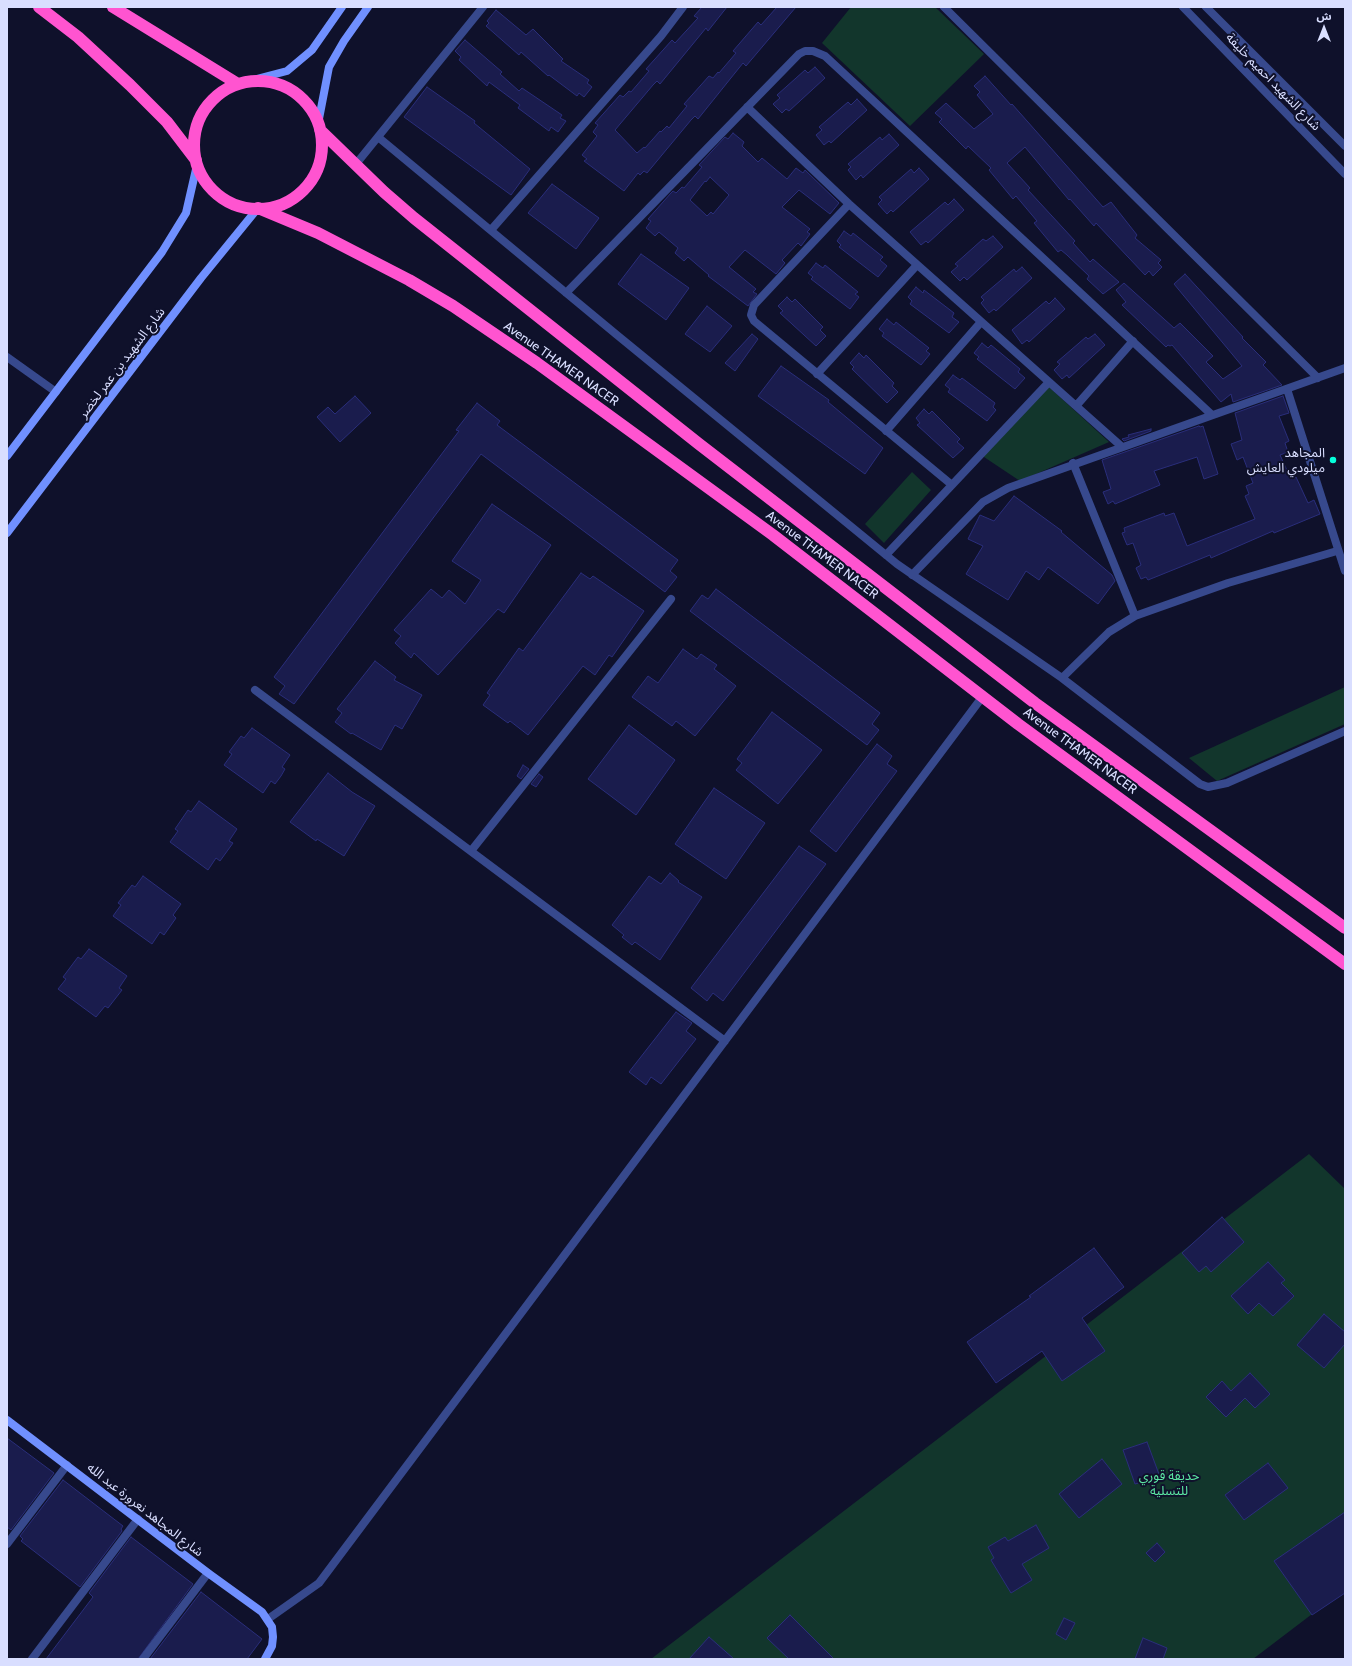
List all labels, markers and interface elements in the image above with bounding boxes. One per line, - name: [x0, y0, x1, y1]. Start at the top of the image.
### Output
- north arrow: [1304, 8, 1344, 48]
- text: ش: [1316, 9, 1332, 23]
- street label: شارع الشهيد احميم خليفة: [1222, 30, 1324, 134]
- street label: شارع الشهيد بن عمر لخضر: [75, 305, 169, 421]
- street label: Avenue THAMER NACER: [501, 318, 621, 410]
- place label: المجاهد ميلودي العايش: [1247, 445, 1325, 476]
- marker: المجاهد ميلودي العايش: [1328, 455, 1338, 465]
- street label: Avenue THAMER NACER: [763, 508, 881, 602]
- street label: Avenue THAMER NACER: [1020, 704, 1140, 798]
- street label: شارع المجاهد نعرورة عبد الله: [84, 1460, 206, 1560]
- park label: حديقة قوري للتسلية: [1139, 1468, 1199, 1499]

